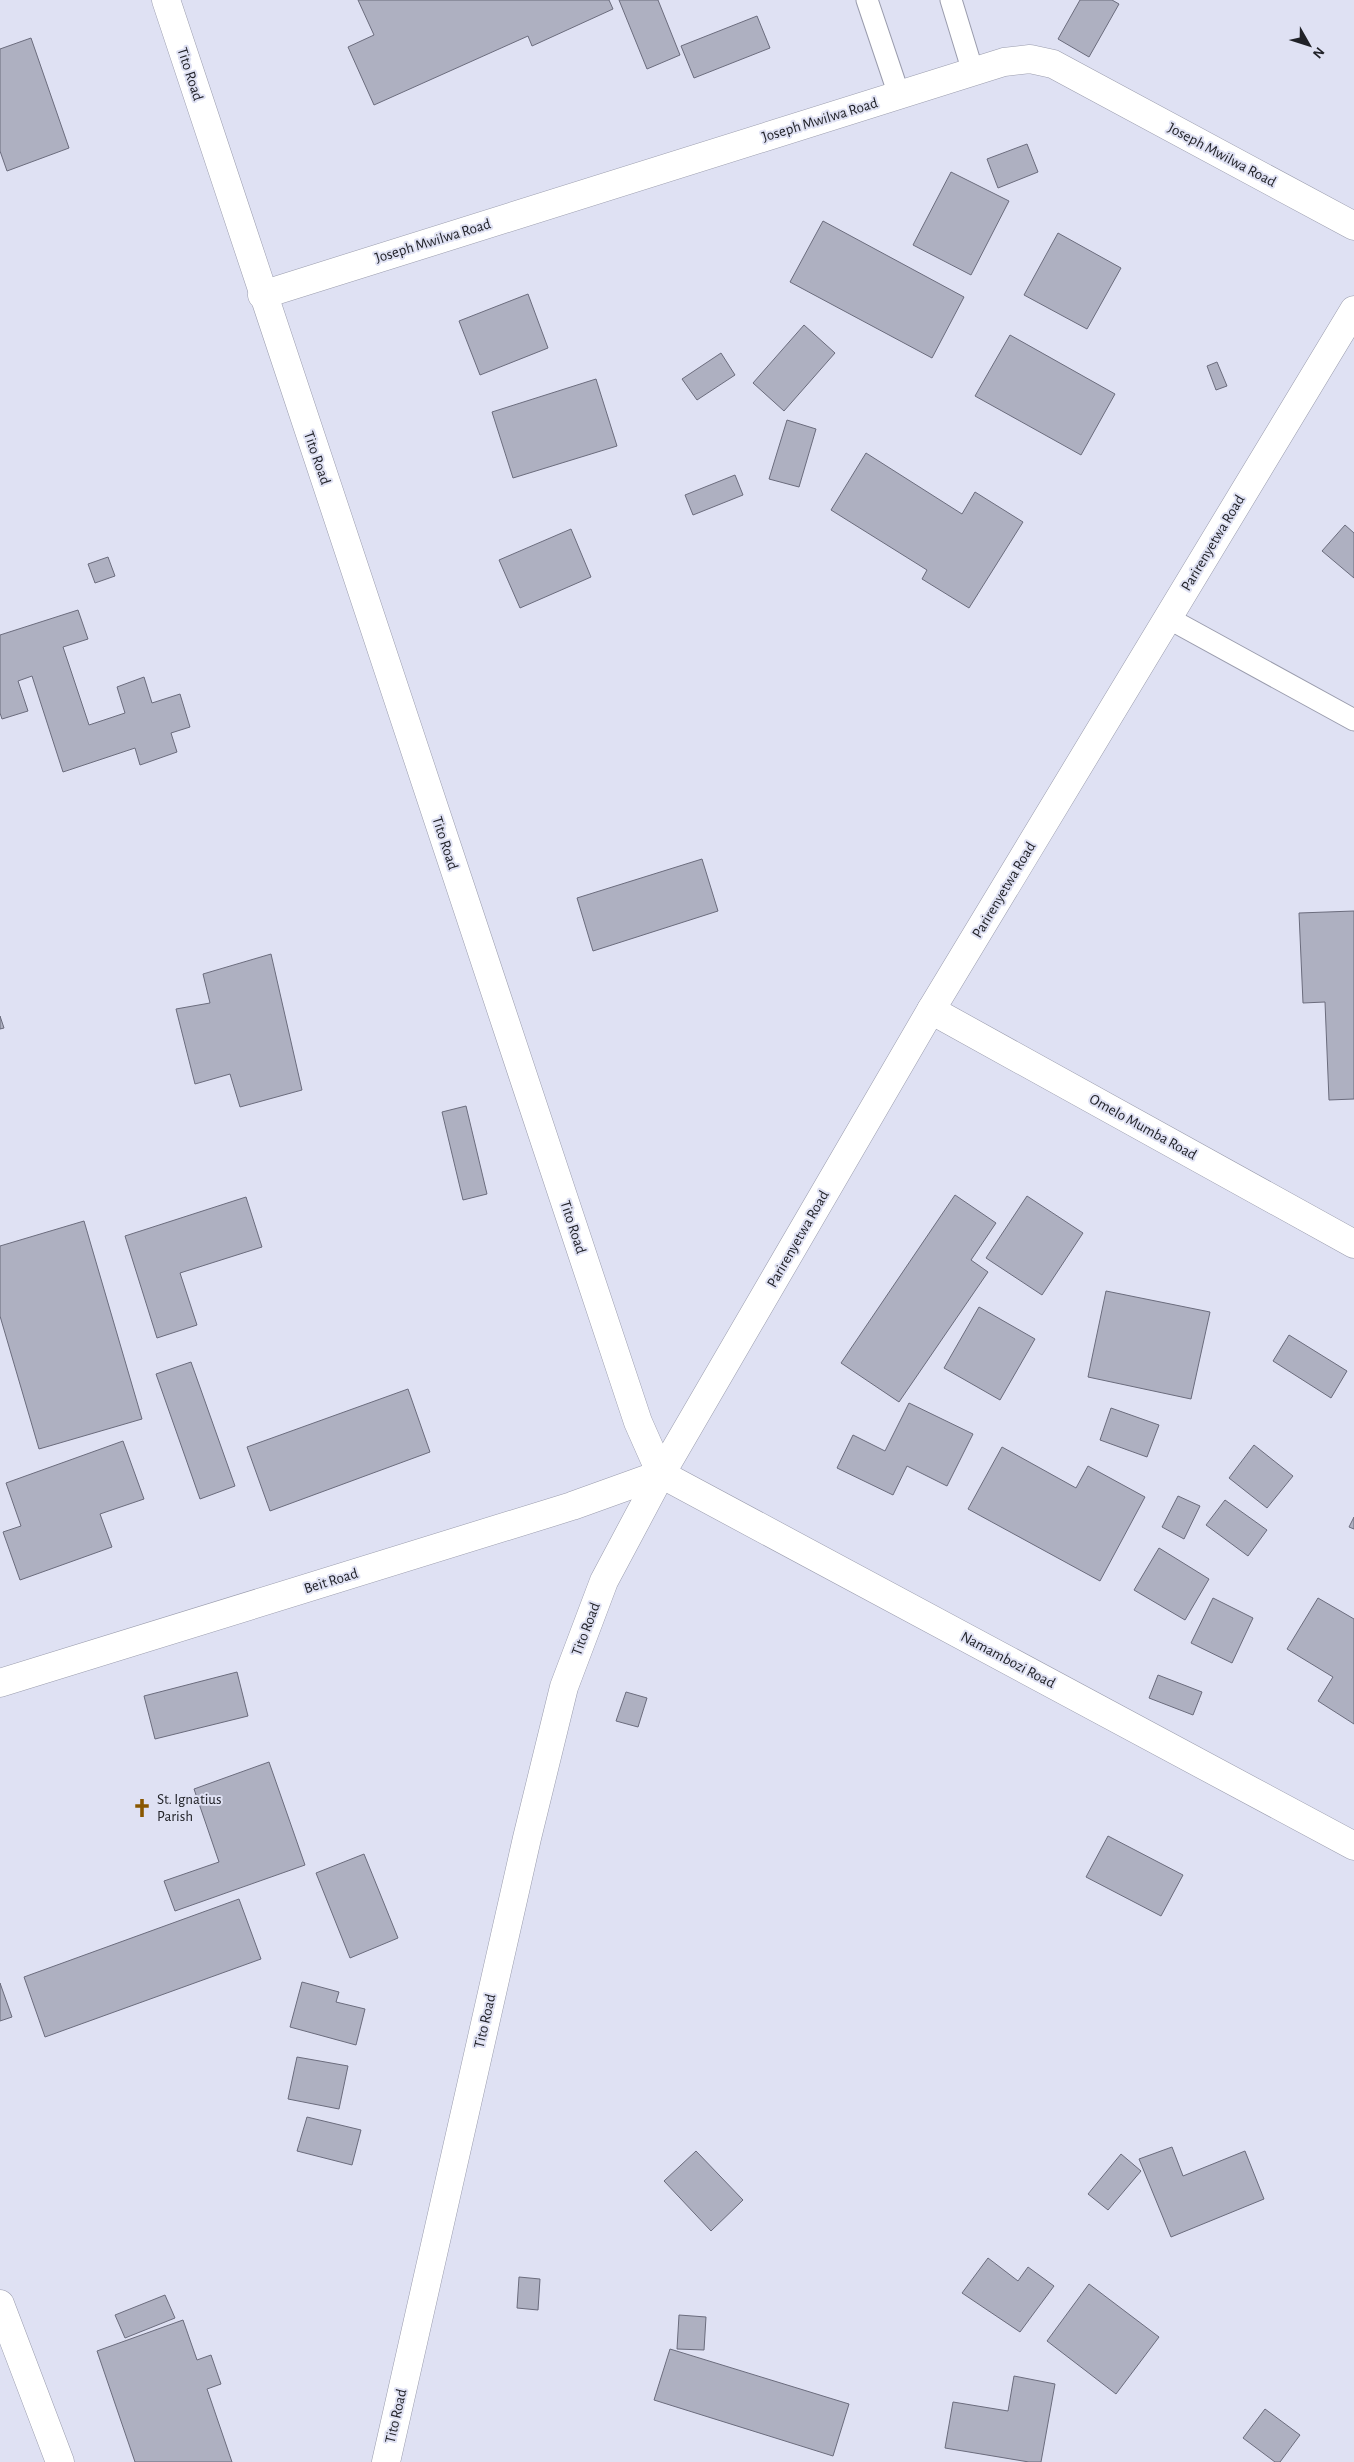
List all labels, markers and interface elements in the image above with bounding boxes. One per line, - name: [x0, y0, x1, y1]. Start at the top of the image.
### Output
- north arrow: [1284, 20, 1334, 70]
- text: N: [1310, 44, 1327, 61]
- street label: Tito Road: [174, 45, 206, 103]
- street label: Joseph Mwilwa Road: [760, 95, 880, 145]
- street label: Joseph Mwilwa Road: [1165, 120, 1279, 190]
- street label: Joseph Mwilwa Road: [373, 216, 493, 266]
- street label: Tito Road: [301, 429, 333, 487]
- street label: Parirenyetwa Road: [1179, 492, 1248, 594]
- street label: Tito Road: [429, 814, 461, 872]
- street label: Parirenyetwa Road: [970, 839, 1039, 941]
- street label: Omelo Mumba Road: [1087, 1091, 1199, 1163]
- street label: Parirenyetwa Road: [764, 1188, 832, 1290]
- street label: Tito Road: [557, 1198, 589, 1256]
- street label: Beit Road: [302, 1566, 360, 1596]
- street label: Tito Road: [569, 1600, 603, 1657]
- street label: Namambozi Road: [958, 1629, 1058, 1691]
- place label: St. Ignatius Parish: [157, 1792, 222, 1824]
- church icon: St. Ignatius Parish: [131, 1797, 153, 1819]
- street label: Tito Road: [471, 1992, 499, 2050]
- street label: Tito Road: [382, 2387, 410, 2445]

